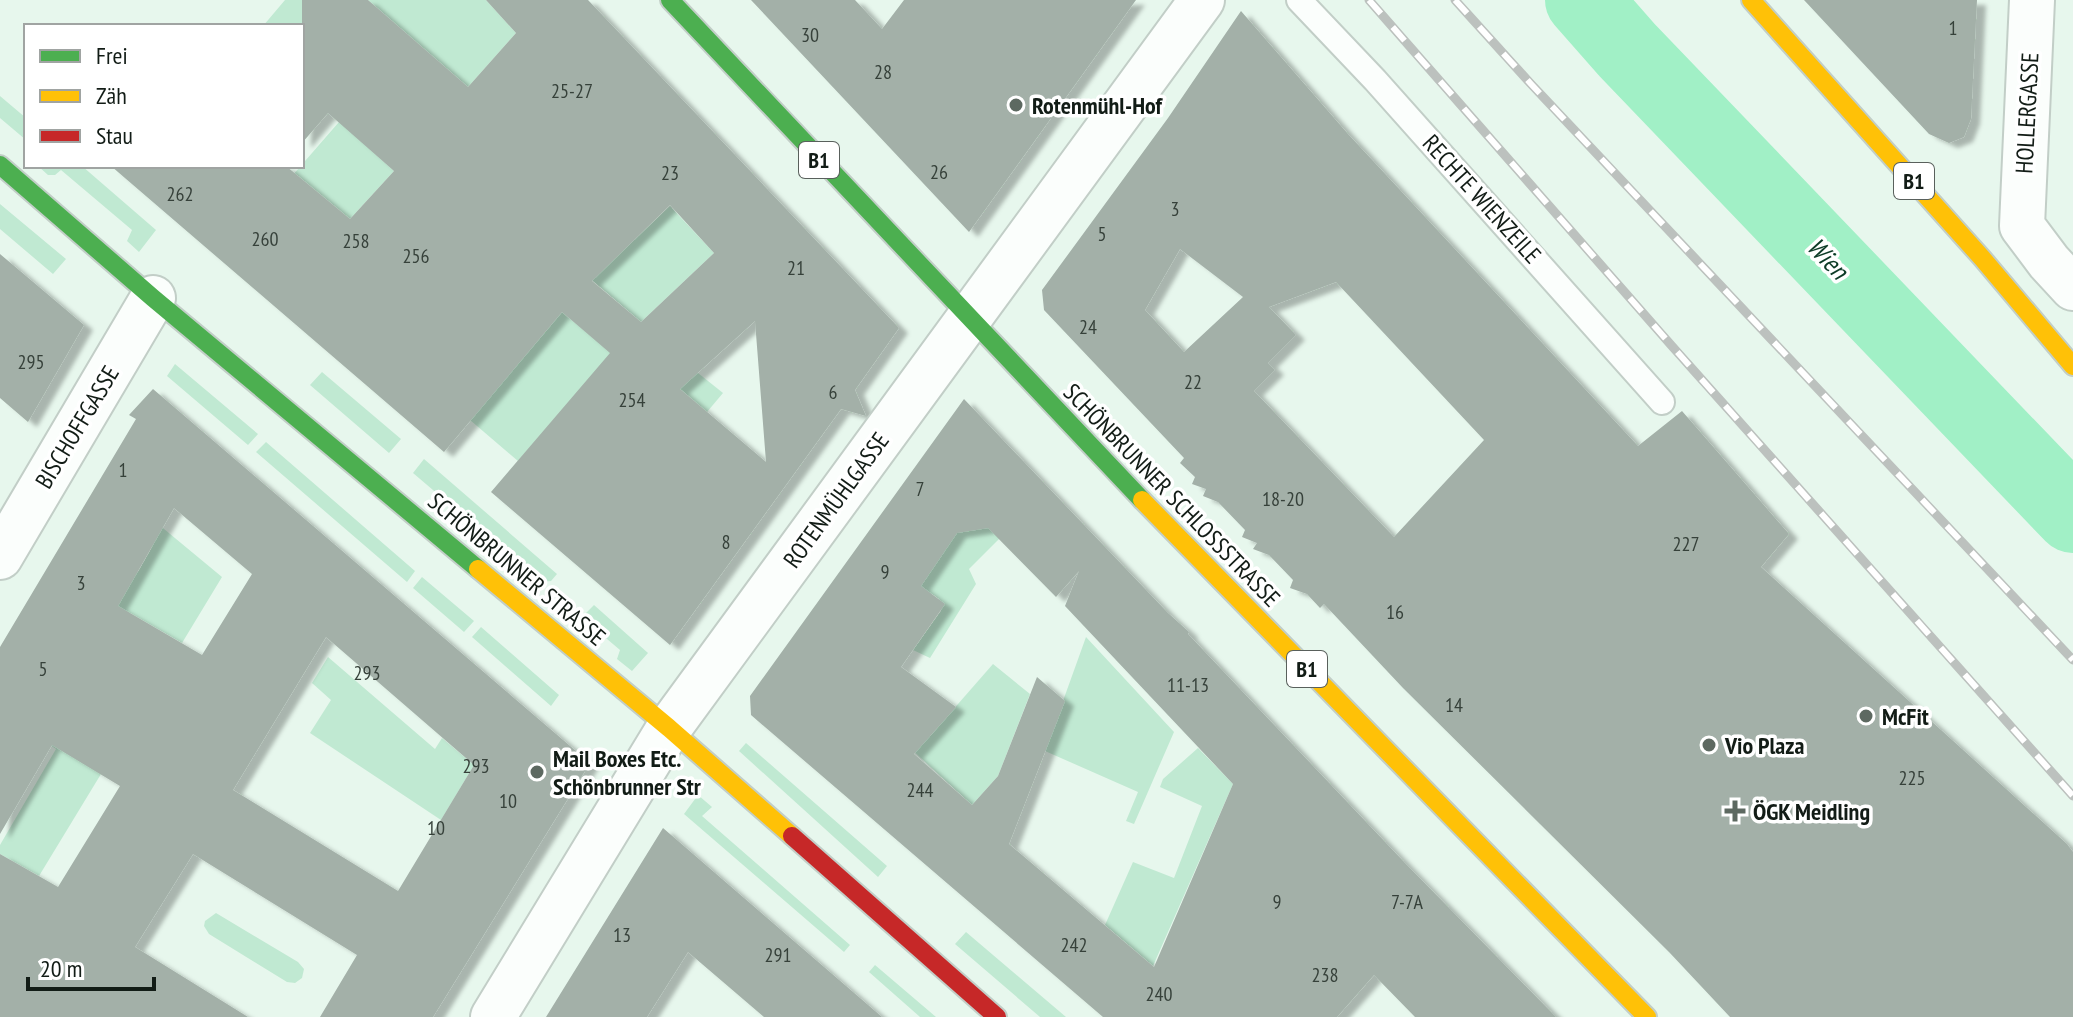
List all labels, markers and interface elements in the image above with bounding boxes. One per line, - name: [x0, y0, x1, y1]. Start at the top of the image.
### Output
- house number: 1: [1949, 15, 1958, 41]
- house number: 30: [801, 22, 819, 48]
- legend: [24, 24, 304, 168]
- text: Frei: [96, 40, 128, 71]
- street label: HOLLERGASSE: [2008, 52, 2046, 174]
- house number: 28: [874, 59, 892, 85]
- house number: 25-27: [551, 78, 593, 104]
- text: Zäh: [96, 80, 127, 111]
- place label: Rotenmühl-Hof: [1032, 90, 1163, 121]
- marker: Rotenmühl-Hof: [1007, 96, 1025, 114]
- text: Stau: [96, 120, 133, 151]
- street label: RECHTE WIENZEILE: [1416, 128, 1548, 270]
- road number: B1: [799, 142, 839, 178]
- house number: 26: [930, 159, 948, 185]
- house number: 23: [661, 160, 679, 186]
- road number: B1: [1894, 163, 1934, 199]
- house number: 262: [167, 181, 194, 207]
- house number: 3: [1171, 196, 1180, 222]
- house number: 5: [1098, 221, 1107, 247]
- house number: 260: [252, 226, 279, 252]
- house number: 258: [343, 228, 370, 254]
- water label: Wien: [1800, 230, 1857, 287]
- house number: 256: [403, 243, 430, 269]
- house number: 21: [787, 255, 805, 281]
- house number: 24: [1079, 314, 1097, 340]
- house number: 295: [18, 349, 45, 375]
- street label: BISCHOFFGASSE: [28, 360, 126, 494]
- house number: 22: [1184, 369, 1202, 395]
- street label: SCHÖNBRUNNER SCHLOSSSTRASSE: [1057, 377, 1287, 613]
- house number: 6: [829, 379, 838, 405]
- house number: 254: [619, 387, 646, 413]
- street label: ROTENMÜHLGASSE: [776, 426, 896, 574]
- house number: 1: [119, 457, 128, 483]
- house number: 7: [916, 476, 925, 502]
- street label: SCHÖNBRUNNER STRASSE: [422, 486, 612, 652]
- house number: 18-20: [1262, 486, 1304, 512]
- house number: 8: [722, 529, 731, 555]
- house number: 227: [1673, 531, 1700, 557]
- house number: 9: [881, 559, 890, 585]
- house number: 3: [77, 570, 86, 596]
- house number: 16: [1386, 599, 1404, 625]
- road number: B1: [1287, 651, 1327, 687]
- house number: 5: [39, 656, 48, 682]
- house number: 293: [354, 660, 381, 686]
- house number: 11-13: [1167, 672, 1209, 698]
- house number: 14: [1445, 692, 1463, 718]
- place label: McFit: [1882, 701, 1929, 732]
- marker: McFit: [1857, 707, 1875, 725]
- place label: Vio Plaza: [1724, 730, 1804, 761]
- marker: Vio Plaza: [1700, 736, 1718, 754]
- place label: Mail Boxes Etc. Schönbrunner Str: [553, 743, 702, 802]
- house number: 293: [463, 753, 490, 779]
- marker: Mail Boxes Etc. Schönbrunner Str: [528, 763, 546, 781]
- house number: 225: [1899, 765, 1926, 791]
- house number: 244: [907, 777, 934, 803]
- house number: 10: [499, 788, 517, 814]
- place label: ÖGK Meidling: [1753, 796, 1870, 827]
- marker: ÖGK Meidling: [1724, 800, 1746, 822]
- house number: 10: [427, 815, 445, 841]
- house number: 9: [1273, 889, 1282, 915]
- house number: 7-7A: [1391, 889, 1423, 915]
- house number: 13: [613, 922, 631, 948]
- house number: 242: [1061, 932, 1088, 958]
- scale bar: [28, 941, 154, 991]
- house number: 291: [765, 942, 792, 968]
- text: 20 m: [40, 953, 82, 984]
- house number: 238: [1312, 962, 1339, 988]
- house number: 240: [1146, 981, 1173, 1007]

